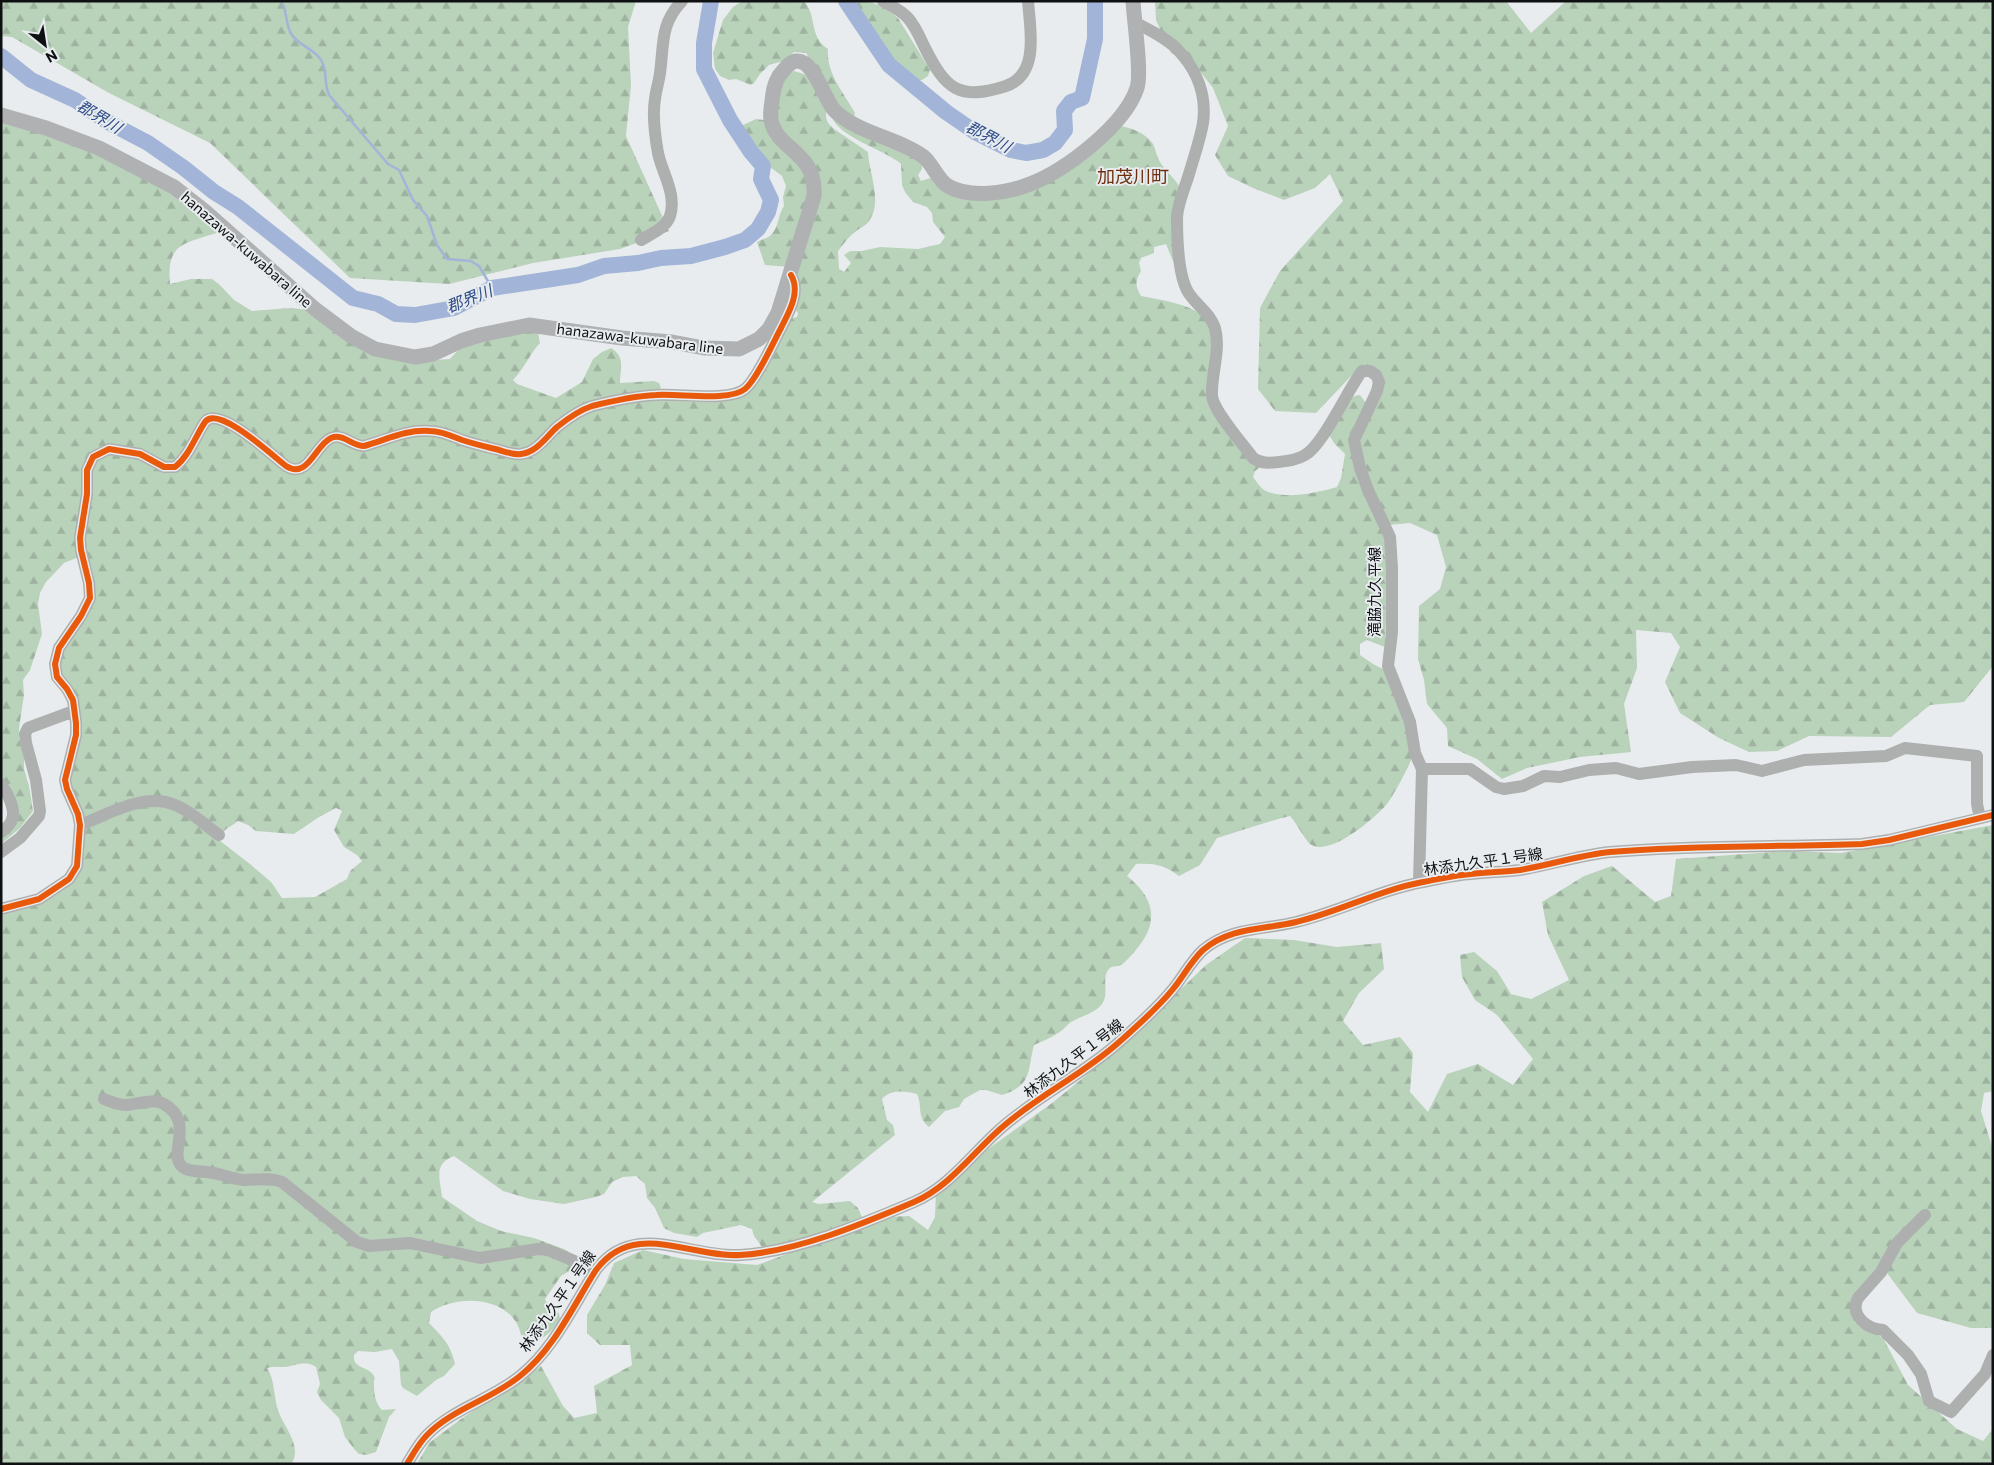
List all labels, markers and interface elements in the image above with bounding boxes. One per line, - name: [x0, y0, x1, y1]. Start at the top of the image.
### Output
- north arrow: [20, 20, 70, 70]
- text: N: [43, 47, 61, 67]
- water label: 郡界川: [75, 95, 127, 138]
- water label: 郡界川: [963, 116, 1016, 157]
- district label: 加茂川町: [1097, 165, 1169, 187]
- street label: hanazawa-kuwabara line: [178, 187, 316, 311]
- water label: 郡界川: [443, 279, 497, 316]
- street label: hanazawa-kuwabara line: [556, 319, 724, 357]
- street label: 滝脇九久平線: [1365, 547, 1383, 637]
- street label: 林添九久平１号線: [1422, 844, 1544, 878]
- street label: 林添九久平１号線: [1020, 1015, 1126, 1101]
- street label: 林添九久平１号線: [515, 1247, 599, 1355]

